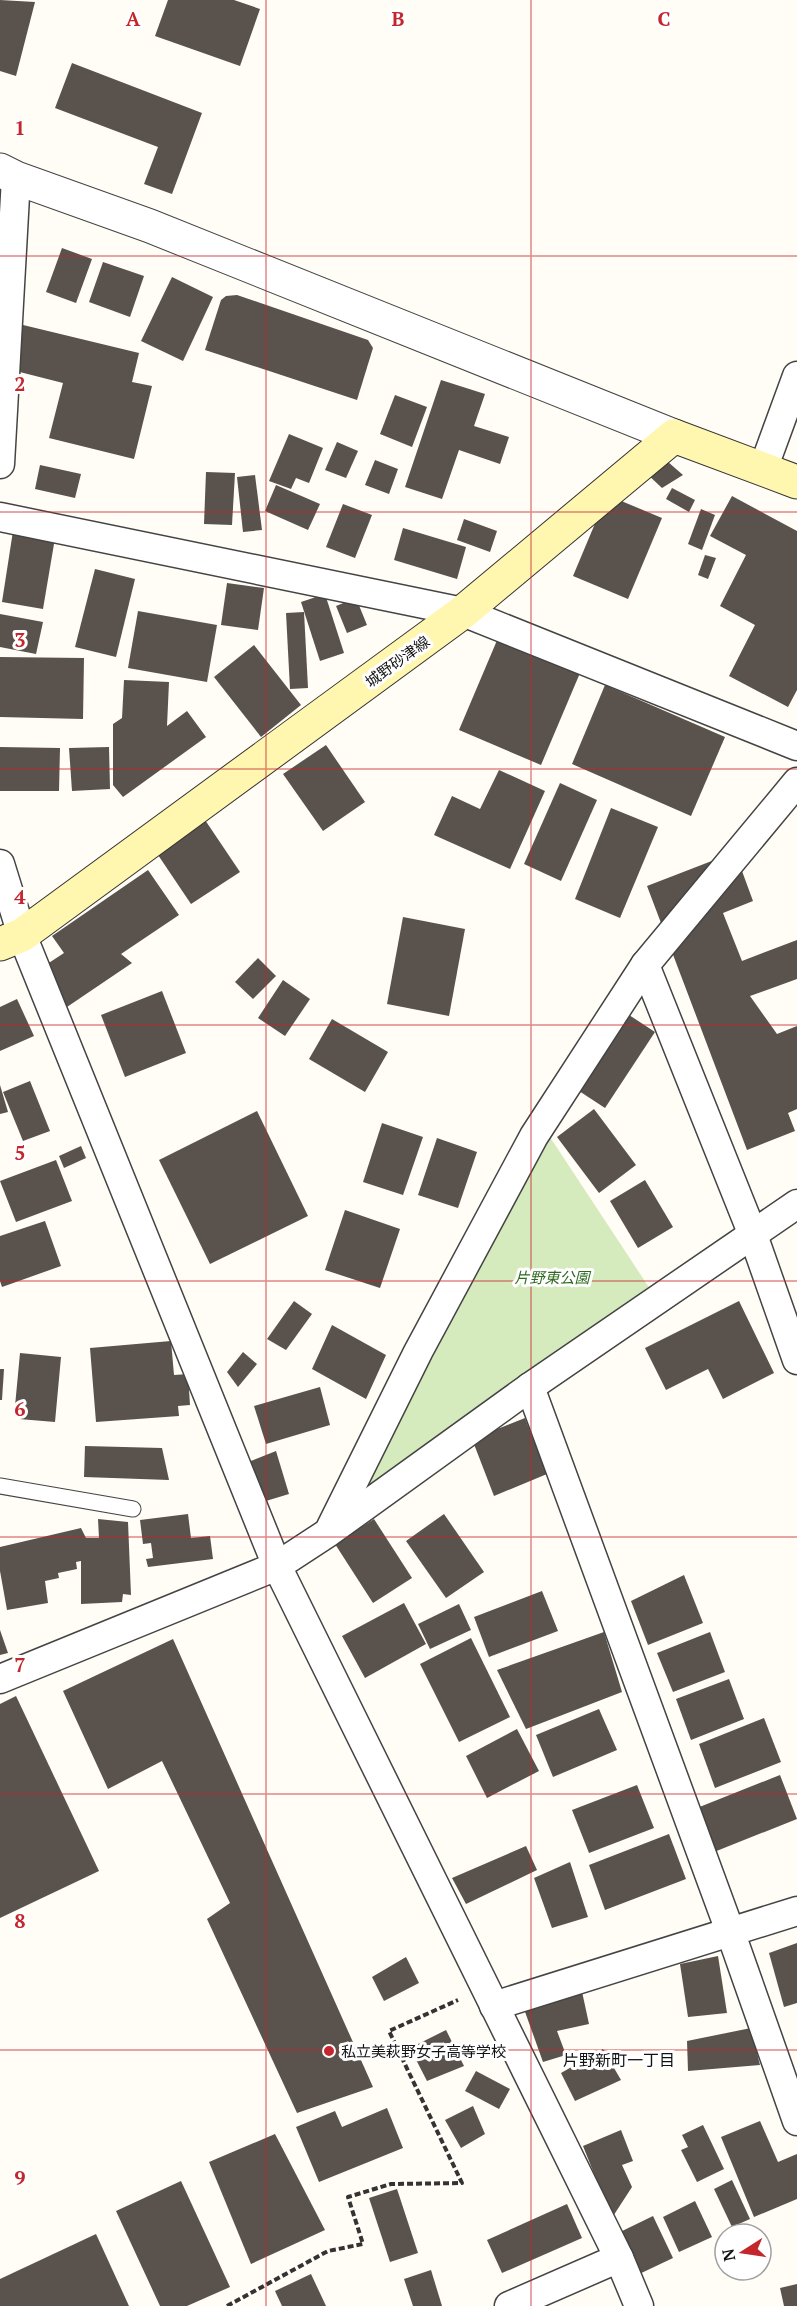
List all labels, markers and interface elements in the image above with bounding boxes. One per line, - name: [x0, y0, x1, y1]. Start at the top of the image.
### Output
- text: A: [126, 5, 141, 32]
- text: B: [392, 5, 405, 32]
- text: C: [657, 5, 671, 32]
- text: 1: [14, 114, 26, 141]
- text: 2: [14, 370, 26, 397]
- text: 3: [14, 626, 26, 653]
- street label: 城野砂津線: [361, 631, 433, 691]
- text: 4: [14, 883, 26, 910]
- text: 5: [14, 1139, 26, 1166]
- park label: 片野東公園: [514, 1267, 591, 1287]
- text: 6: [14, 1395, 26, 1422]
- text: 7: [14, 1651, 26, 1678]
- text: 8: [14, 1907, 26, 1934]
- place label: 私立美萩野女子高等学校: [341, 2041, 506, 2061]
- marker: 私立美萩野女子高等学校: [322, 2044, 336, 2058]
- district label: 片野新町一丁目: [563, 2049, 675, 2071]
- text: 9: [14, 2164, 26, 2191]
- north arrow: [713, 2222, 773, 2282]
- text: N: [716, 2247, 740, 2263]

